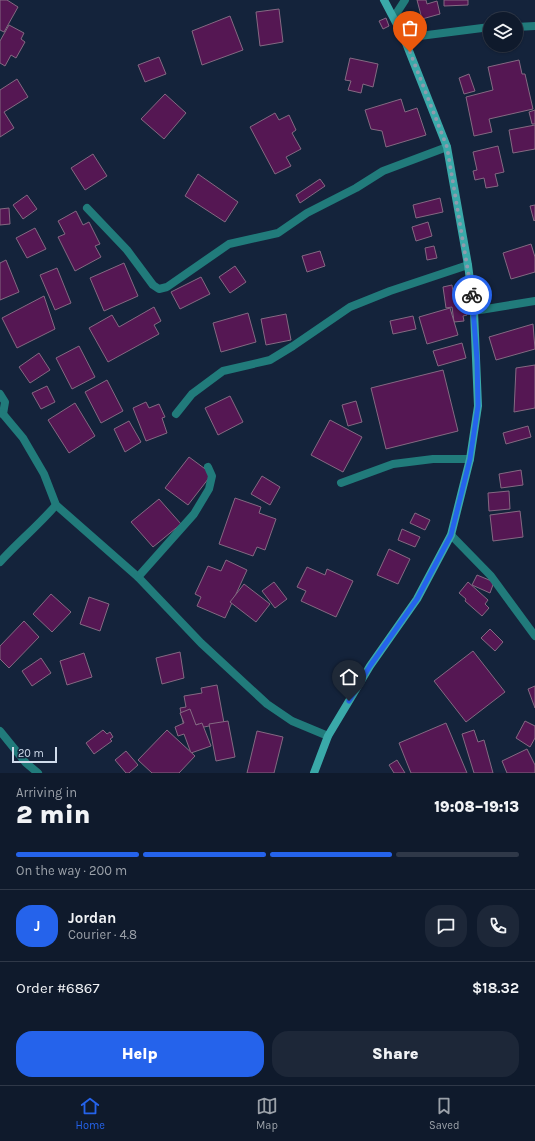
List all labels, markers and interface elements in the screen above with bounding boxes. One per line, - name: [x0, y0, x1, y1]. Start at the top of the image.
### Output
- pin: [393, 11, 427, 52]
- map controls: [483, 12, 523, 52]
- button: layers: [483, 12, 523, 52]
- icon: bag: [399, 17, 421, 39]
- courier: [452, 275, 492, 315]
- icon: bike: [461, 284, 483, 306]
- pin: [332, 660, 366, 701]
- icon: home: [338, 666, 360, 688]
- scale bar: [12, 745, 57, 764]
- text: 20 m: [18, 747, 44, 760]
- text: Arriving in: [16, 785, 77, 800]
- text: 19:08–19:13: [434, 798, 519, 816]
- text: 2 min: [16, 799, 91, 830]
- text: On the way · 200 m: [16, 863, 127, 878]
- button: chat: [425, 905, 467, 947]
- button: phone: [477, 905, 519, 947]
- text: Jordan: [68, 909, 116, 927]
- text: J: [34, 917, 40, 935]
- text: Courier · 4.8: [68, 927, 137, 942]
- text: Order #6867: [16, 979, 100, 997]
- text: $18.32: [472, 979, 519, 997]
- button: Help: [16, 1031, 264, 1077]
- button: Share: [272, 1031, 519, 1077]
- tab: Home: [76, 1095, 105, 1132]
- tab: Map: [256, 1095, 278, 1132]
- tab: Saved: [429, 1095, 459, 1132]

